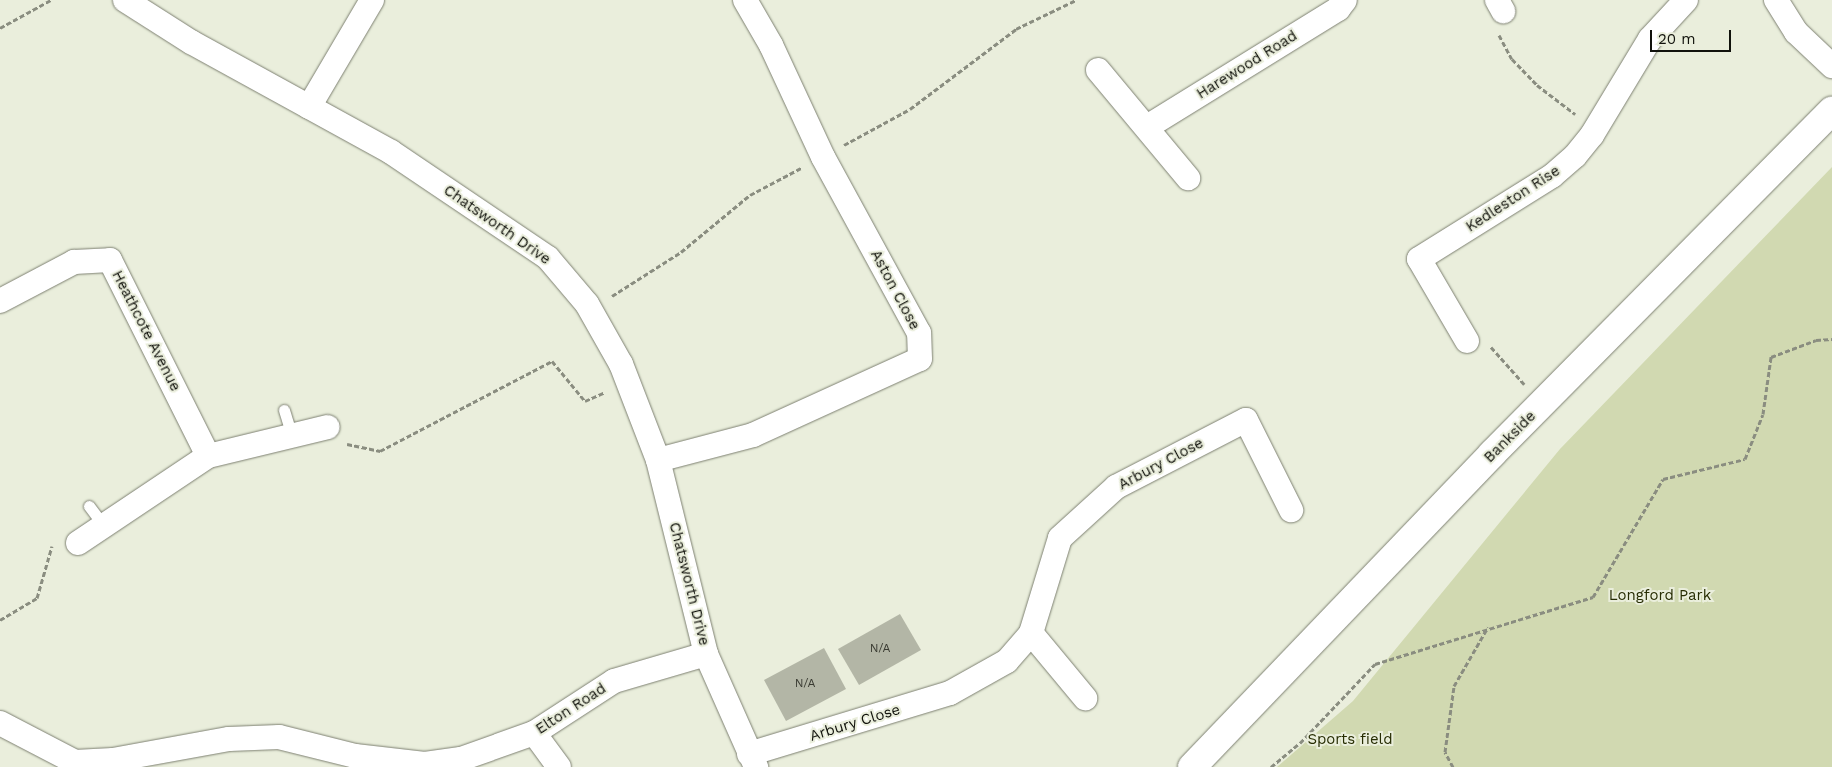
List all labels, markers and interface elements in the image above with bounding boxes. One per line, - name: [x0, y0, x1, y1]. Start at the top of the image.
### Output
- scale bar: [1652, 20, 1733, 52]
- street label: Harewood Road: [1193, 27, 1301, 103]
- text: 20 m: [1658, 30, 1696, 48]
- street label: Kedleston Rise: [1463, 162, 1563, 236]
- street label: Chatsworth Drive: [440, 181, 554, 269]
- street label: Aston Close: [866, 247, 924, 333]
- street label: Heathcote Avenue: [108, 267, 184, 395]
- street label: Bankside: [1480, 407, 1540, 467]
- street label: Arbury Close: [1115, 434, 1207, 494]
- street label: Chatsworth Drive: [665, 520, 713, 648]
- park label: Longford Park: [1609, 587, 1711, 605]
- house number: N/A: [870, 642, 890, 656]
- house number: N/A: [795, 677, 815, 691]
- street label: Elton Road: [532, 680, 610, 738]
- street label: Arbury Close: [807, 701, 903, 745]
- park label: Sports field: [1307, 731, 1393, 749]

